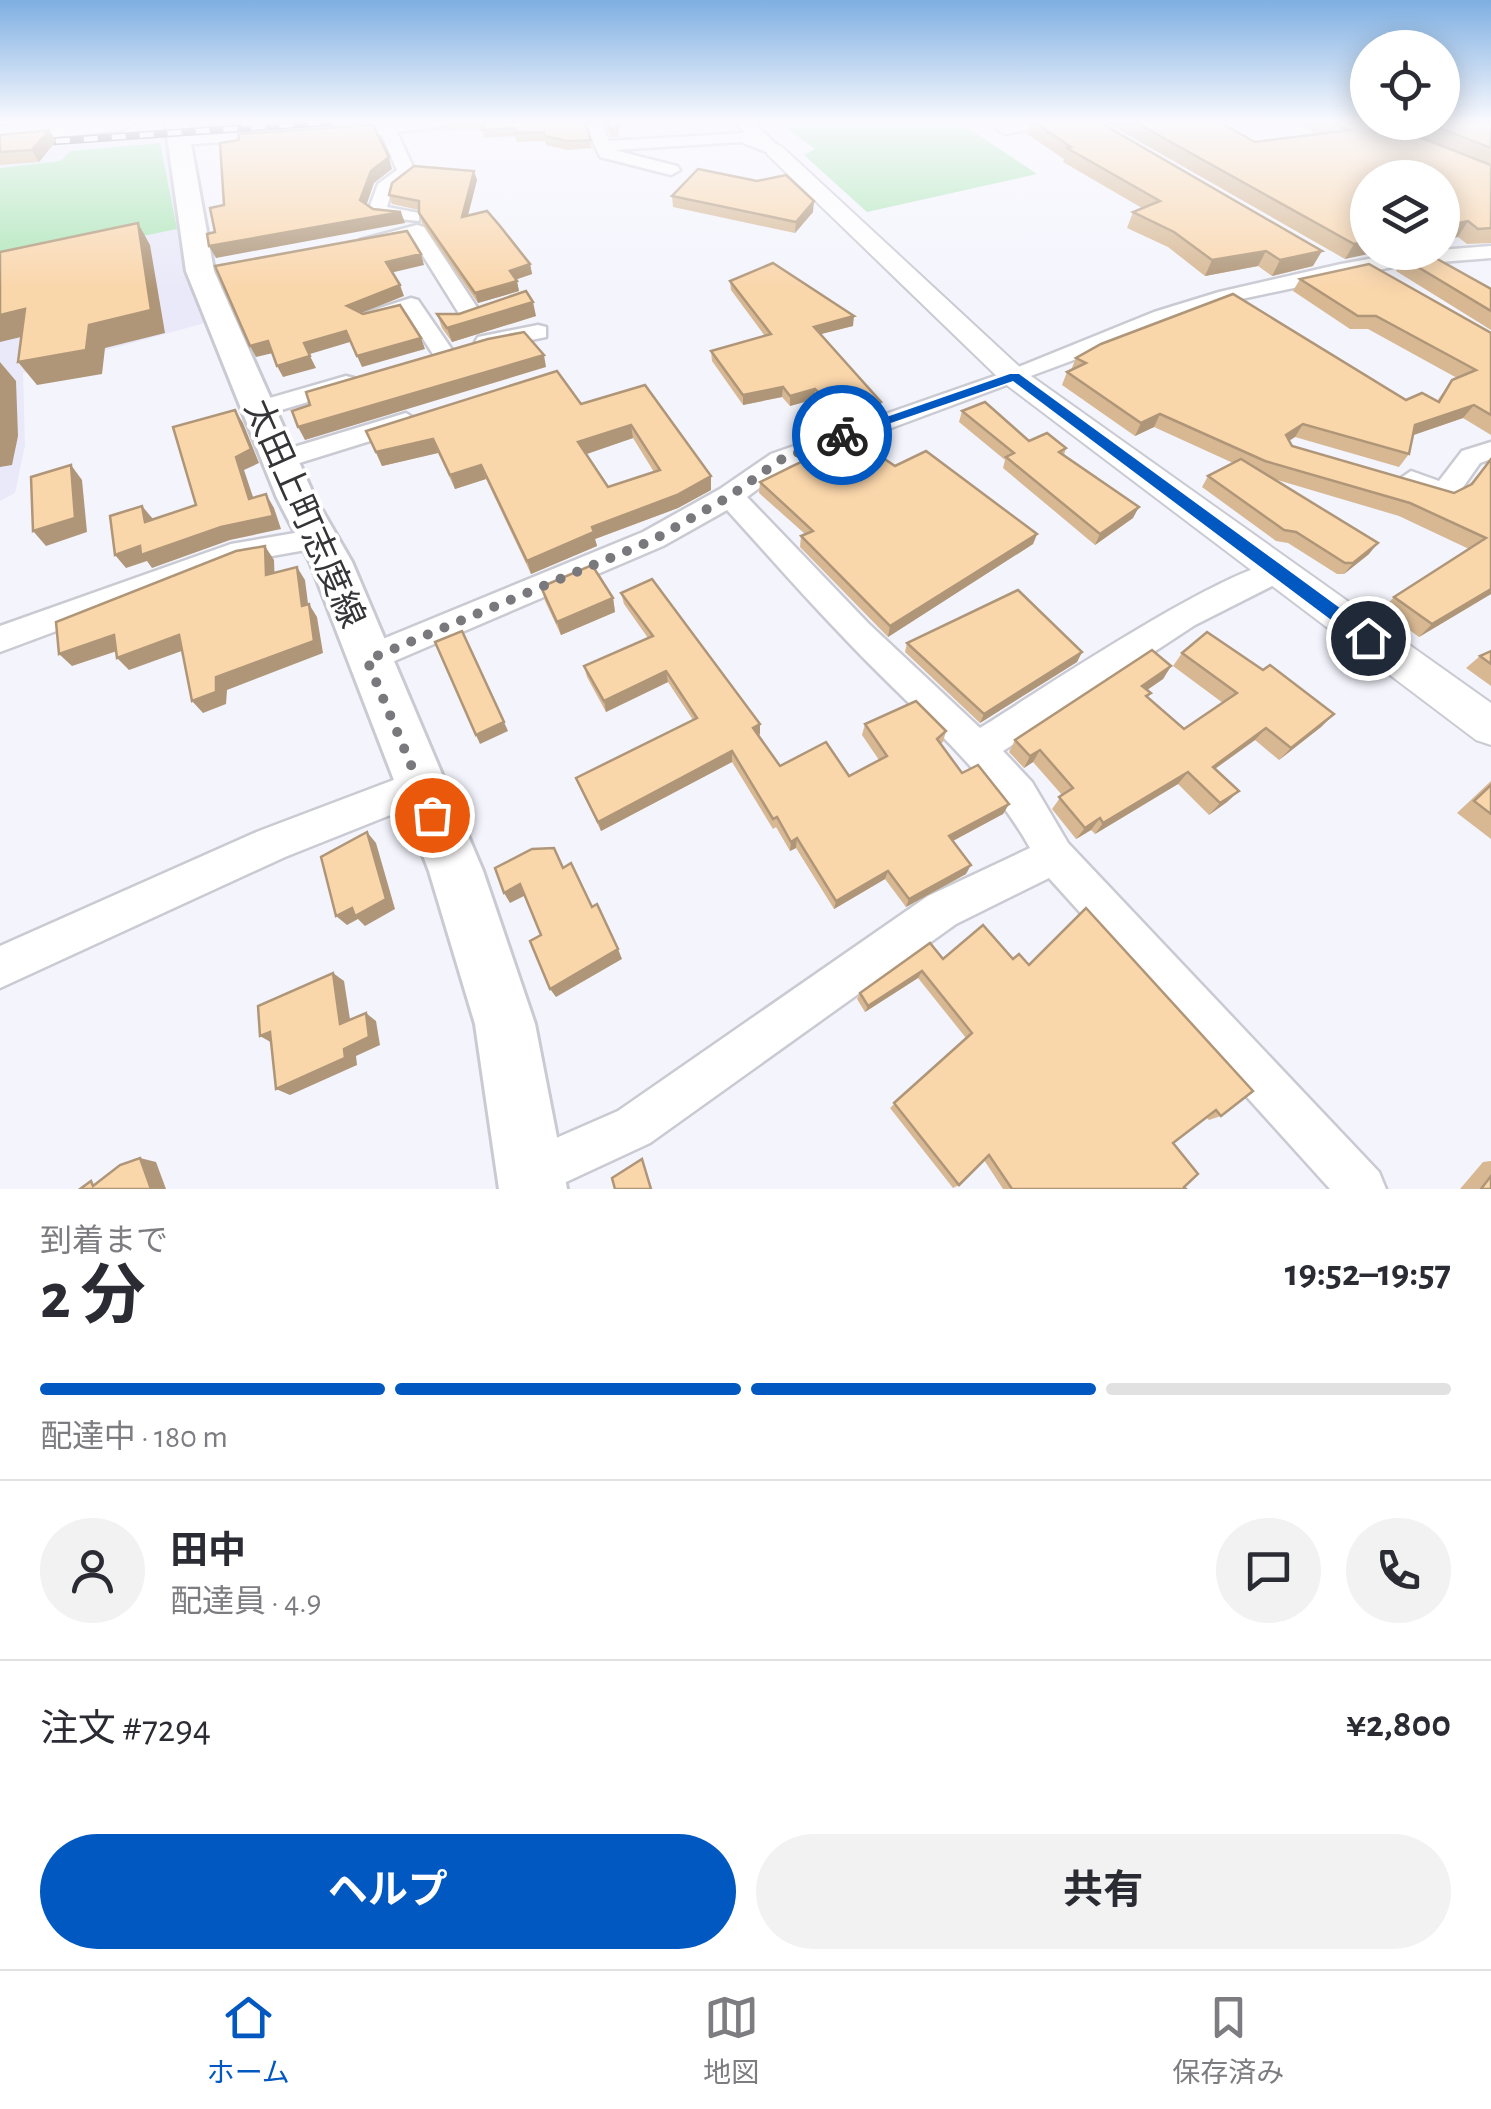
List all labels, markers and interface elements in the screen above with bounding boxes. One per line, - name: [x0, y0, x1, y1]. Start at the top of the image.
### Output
- map controls: [1350, 30, 1460, 270]
- button: locate: [1350, 30, 1460, 140]
- button: layers: [1350, 160, 1460, 270]
- courier: [792, 385, 892, 485]
- street label: 太田上町志度線: [238, 394, 372, 633]
- icon: bike: [815, 408, 870, 463]
- pin: [1326, 596, 1411, 681]
- icon: home: [1341, 611, 1396, 666]
- pin: [390, 773, 475, 858]
- icon: bag: [405, 788, 460, 843]
- text: 到着まで: [40, 1225, 168, 1257]
- text: 19:52–19:57: [1285, 1255, 1451, 1293]
- text: 2 分: [40, 1265, 145, 1330]
- text: 配達中 · 180 m: [40, 1421, 228, 1453]
- button: person: [40, 1518, 145, 1623]
- button: chat: [1216, 1518, 1321, 1623]
- button: phone: [1346, 1518, 1451, 1623]
- text: 田中: [170, 1533, 246, 1571]
- text: 配達員 · 4.9: [170, 1586, 322, 1618]
- text: ¥2,800: [1346, 1706, 1451, 1744]
- text: 注文 #7294: [40, 1711, 211, 1749]
- button: ヘルプ: [40, 1834, 736, 1949]
- button: 共有: [756, 1834, 1451, 1949]
- tab: ホーム: [207, 1990, 290, 2091]
- tab: 地図: [703, 1990, 759, 2091]
- tab: 保存済み: [1172, 1990, 1284, 2091]

